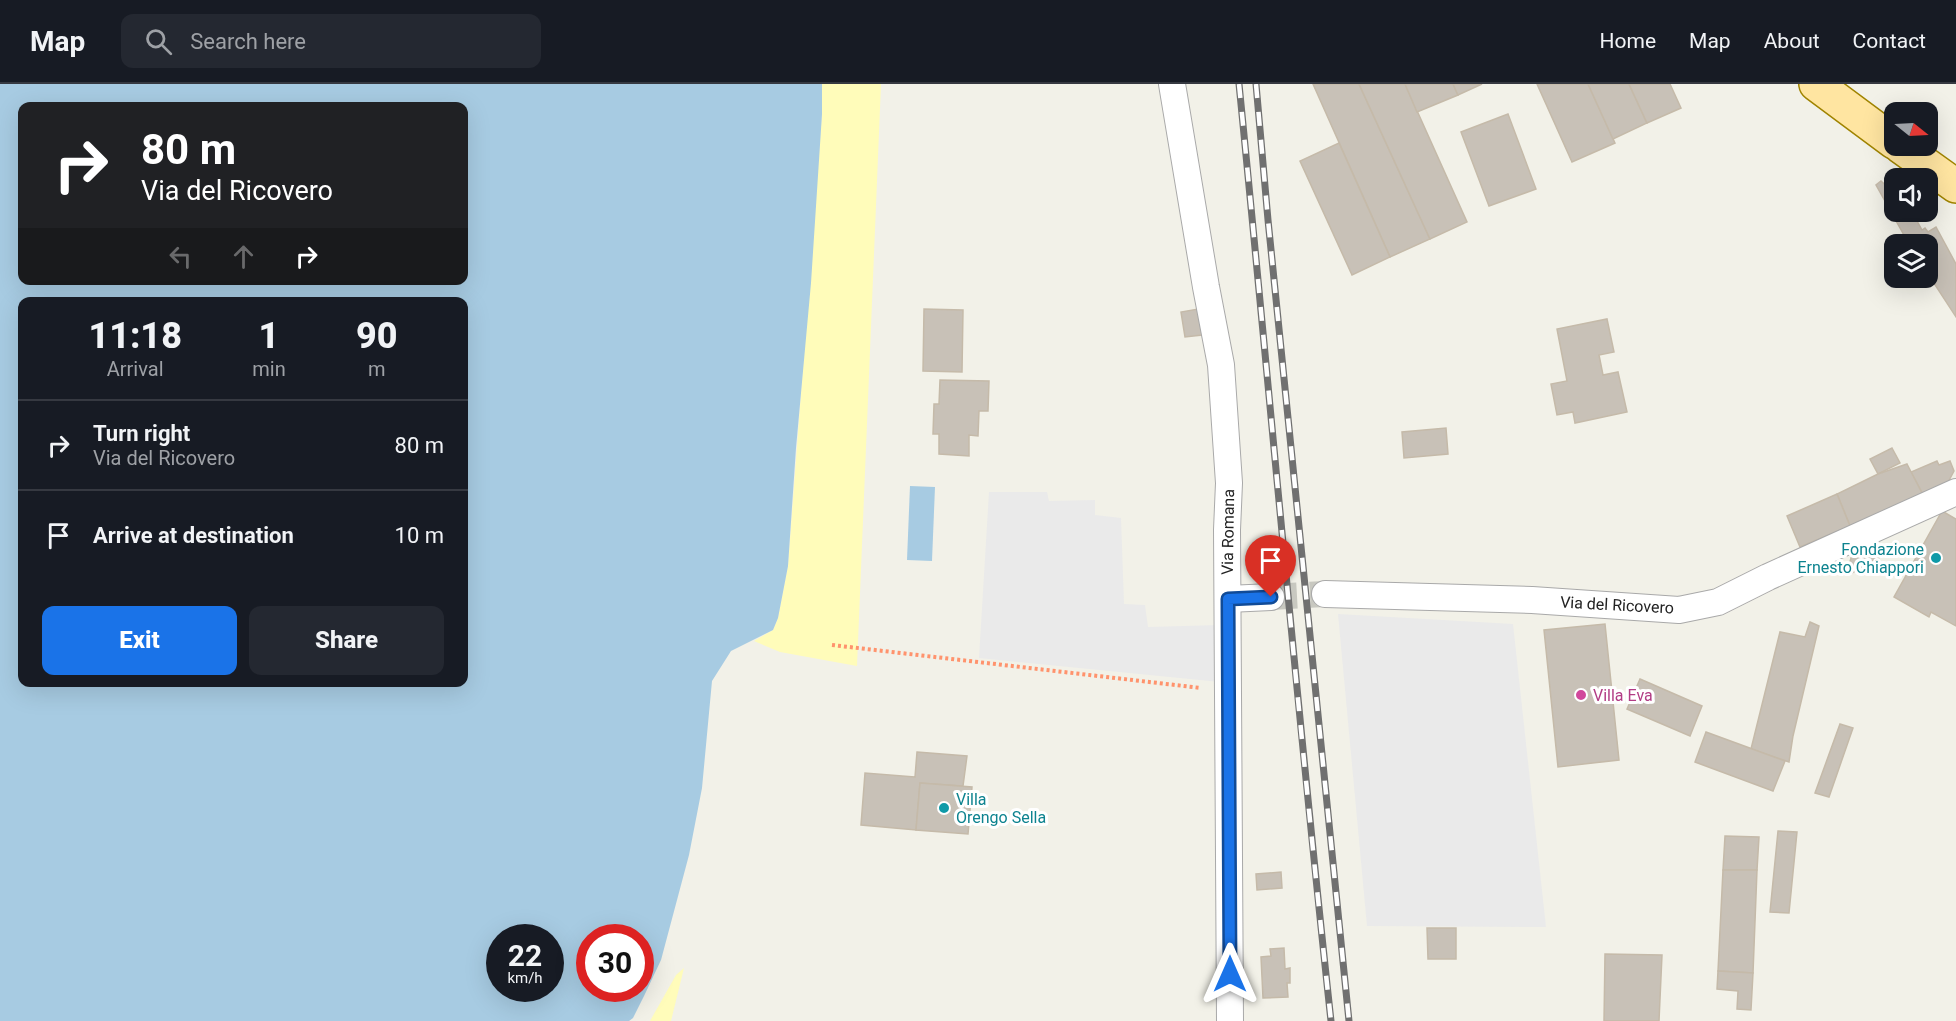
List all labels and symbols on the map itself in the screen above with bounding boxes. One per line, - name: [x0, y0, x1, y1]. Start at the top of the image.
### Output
- north arrow: [1884, 102, 1938, 156]
- street label: Via Romana: [1218, 489, 1238, 575]
- pin: [1245, 535, 1296, 597]
- place label: Fondazione Ernesto Chiappori: [1798, 540, 1924, 577]
- marker: Fondazione Ernesto Chiappori: [1929, 551, 1943, 565]
- street label: Via del Ricovero: [1560, 593, 1674, 617]
- place label: Villa Eva: [1593, 686, 1653, 705]
- marker: Villa Eva: [1574, 688, 1588, 702]
- place label: Villa Orengo Sella: [956, 790, 1046, 827]
- marker: Villa Orengo Sella: [937, 801, 951, 815]
- speed limit sign: 30: [576, 924, 654, 1002]
- position arrow: [1198, 942, 1262, 1006]

